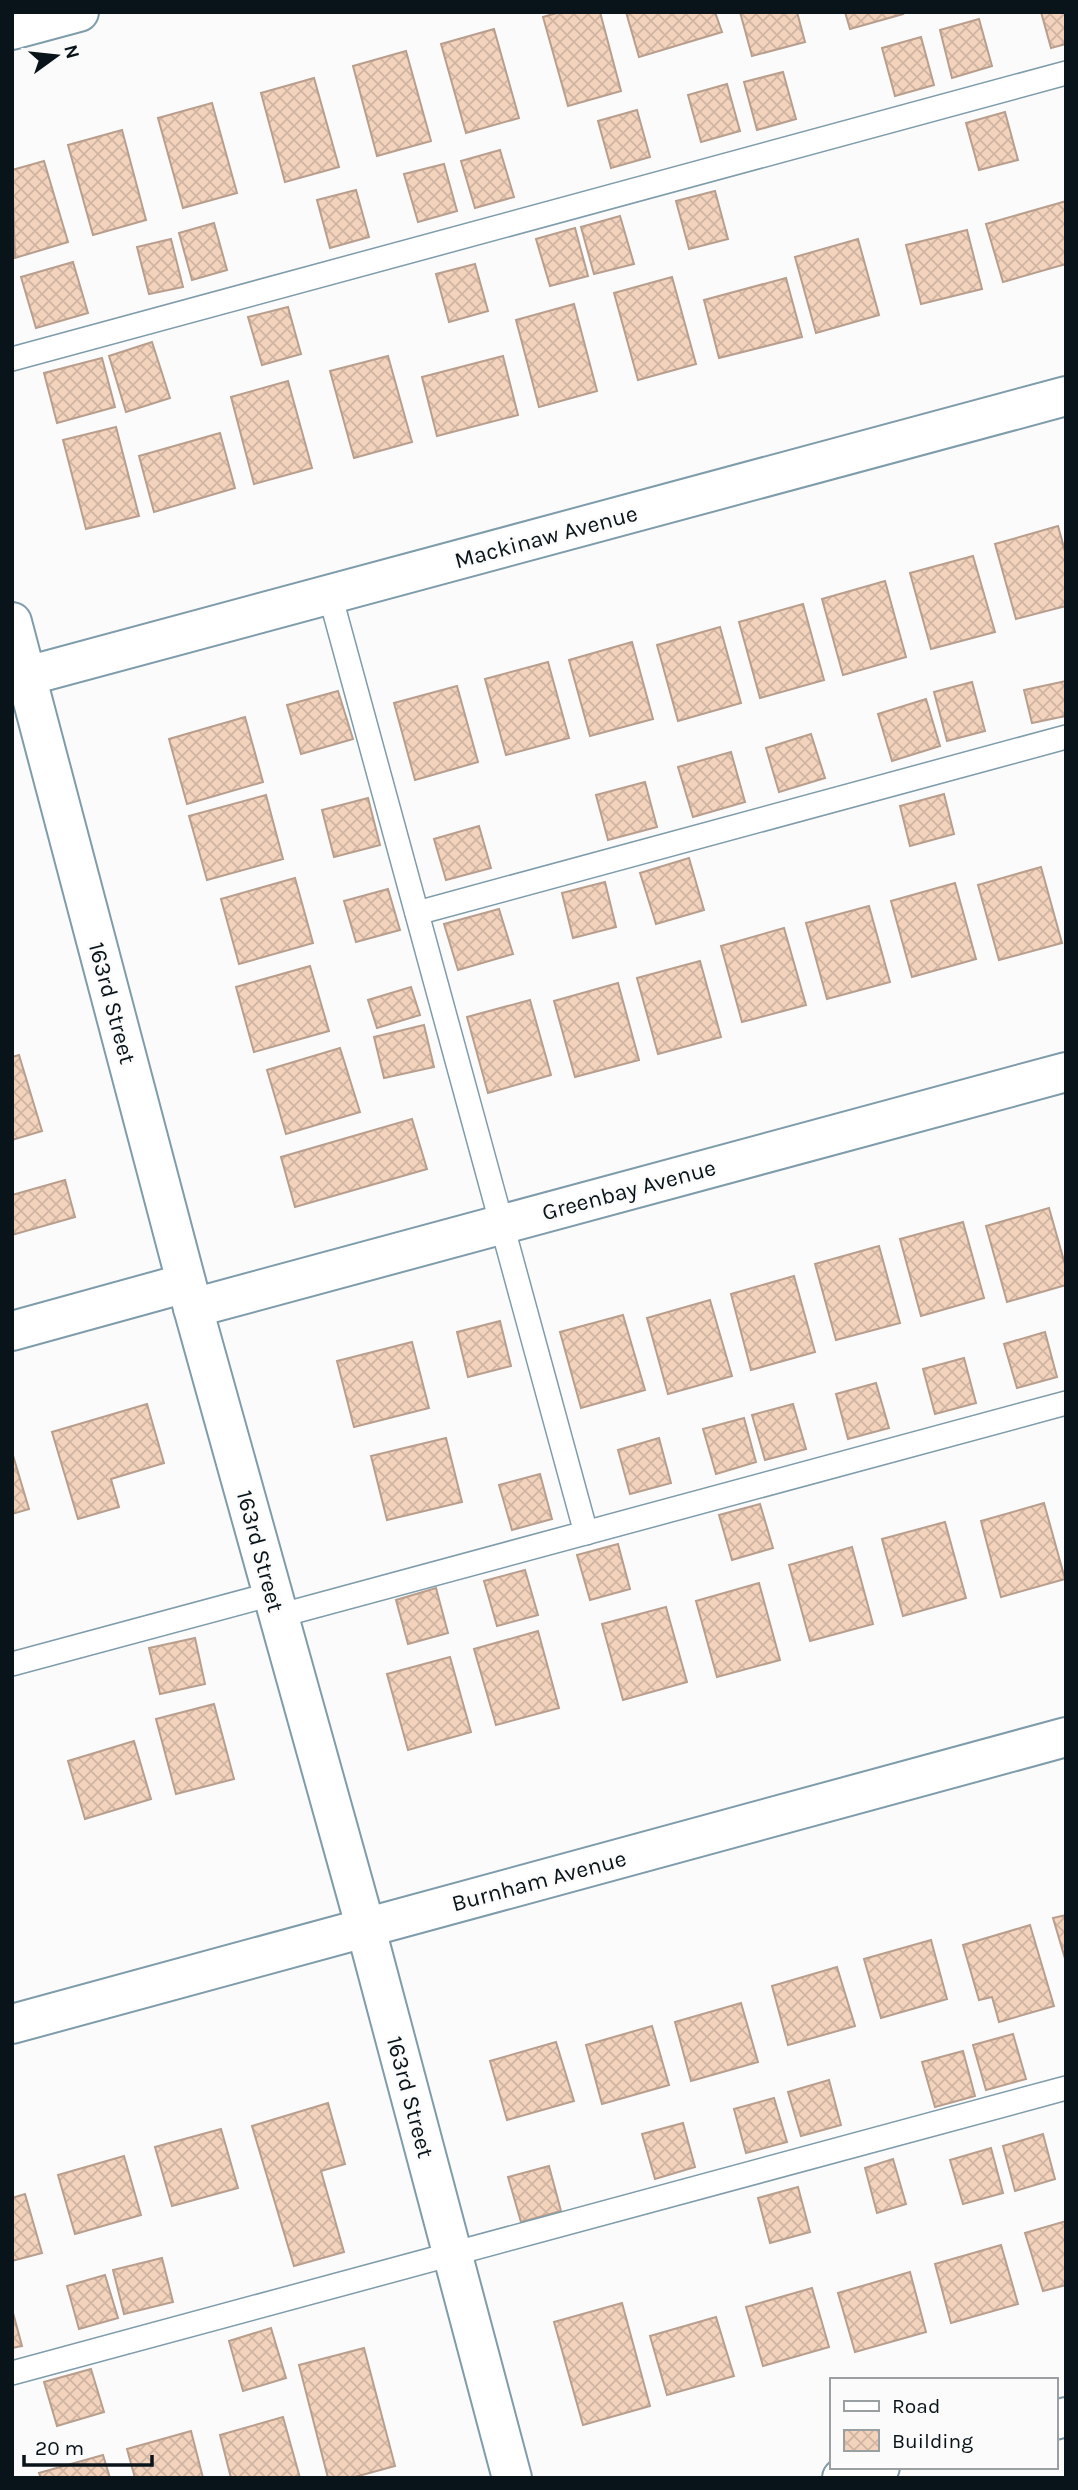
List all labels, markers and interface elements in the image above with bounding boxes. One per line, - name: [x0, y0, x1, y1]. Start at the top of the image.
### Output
- north arrow: [21, 21, 91, 91]
- text: N: [59, 42, 84, 61]
- street label: Mackinaw Avenue: [452, 500, 640, 574]
- street label: 163rd Street: [83, 939, 141, 1067]
- street label: Greenbay Avenue: [539, 1154, 719, 1226]
- street label: 163rd Street: [231, 1487, 289, 1615]
- street label: Burnham Avenue: [449, 1845, 629, 1917]
- street label: 163rd Street: [381, 2033, 439, 2161]
- legend: [830, 2378, 1057, 2469]
- text: Road: [892, 2394, 940, 2418]
- scale bar: [24, 2424, 152, 2468]
- text: Building: [892, 2429, 973, 2453]
- text: 20 m: [35, 2436, 84, 2460]

